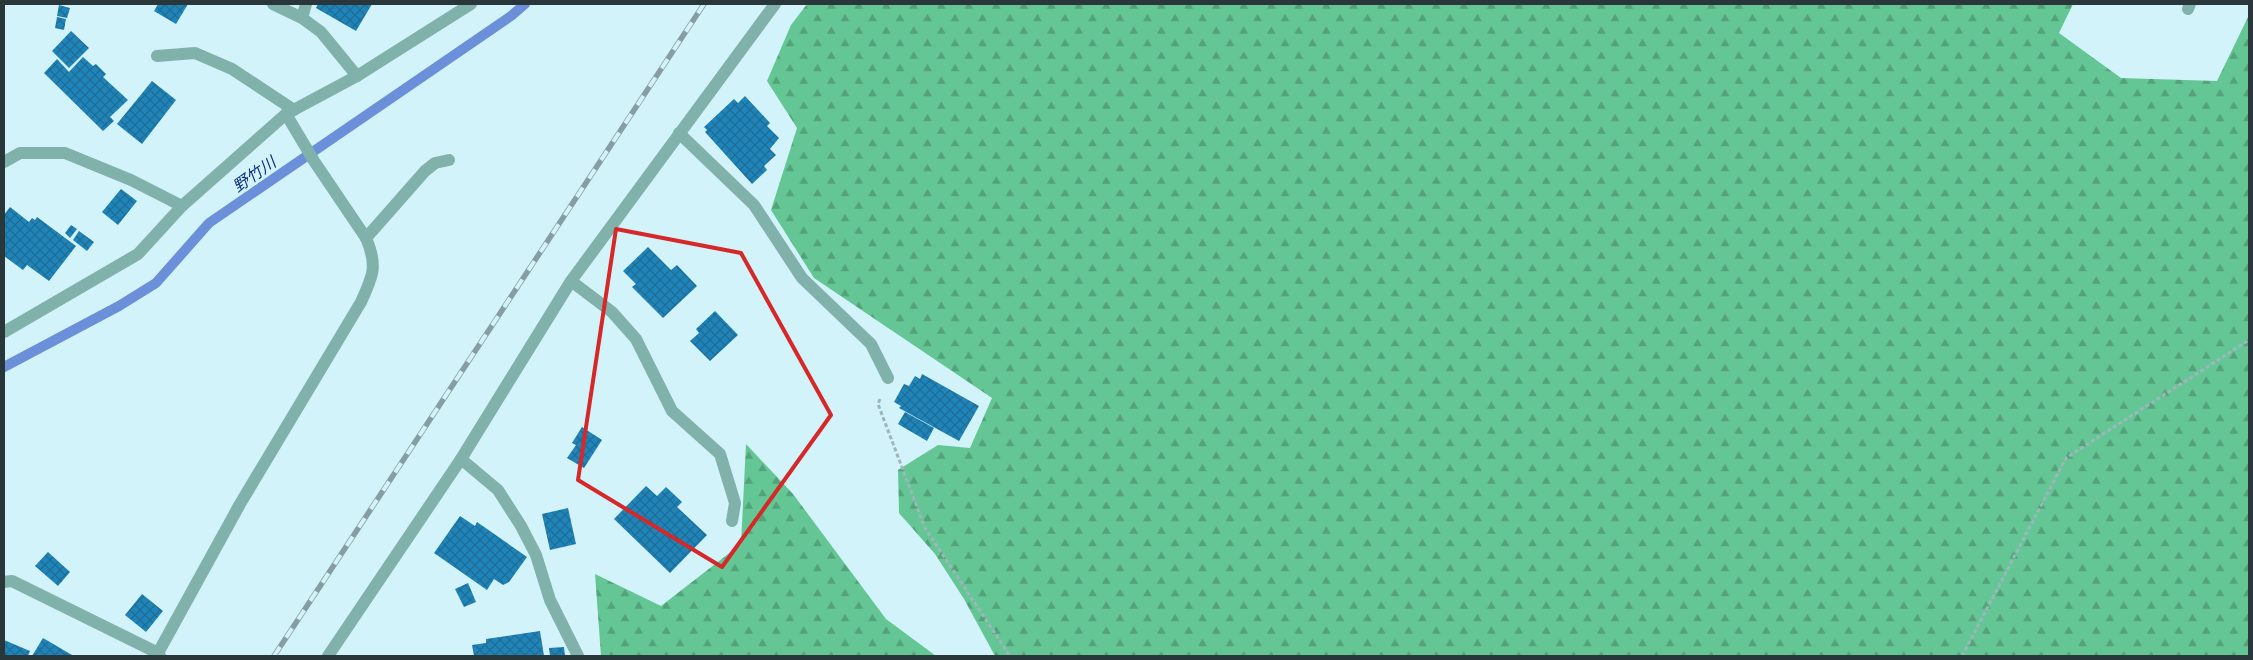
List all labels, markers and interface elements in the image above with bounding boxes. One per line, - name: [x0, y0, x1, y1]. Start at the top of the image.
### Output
- water label: 野竹川: [227, 149, 282, 198]

